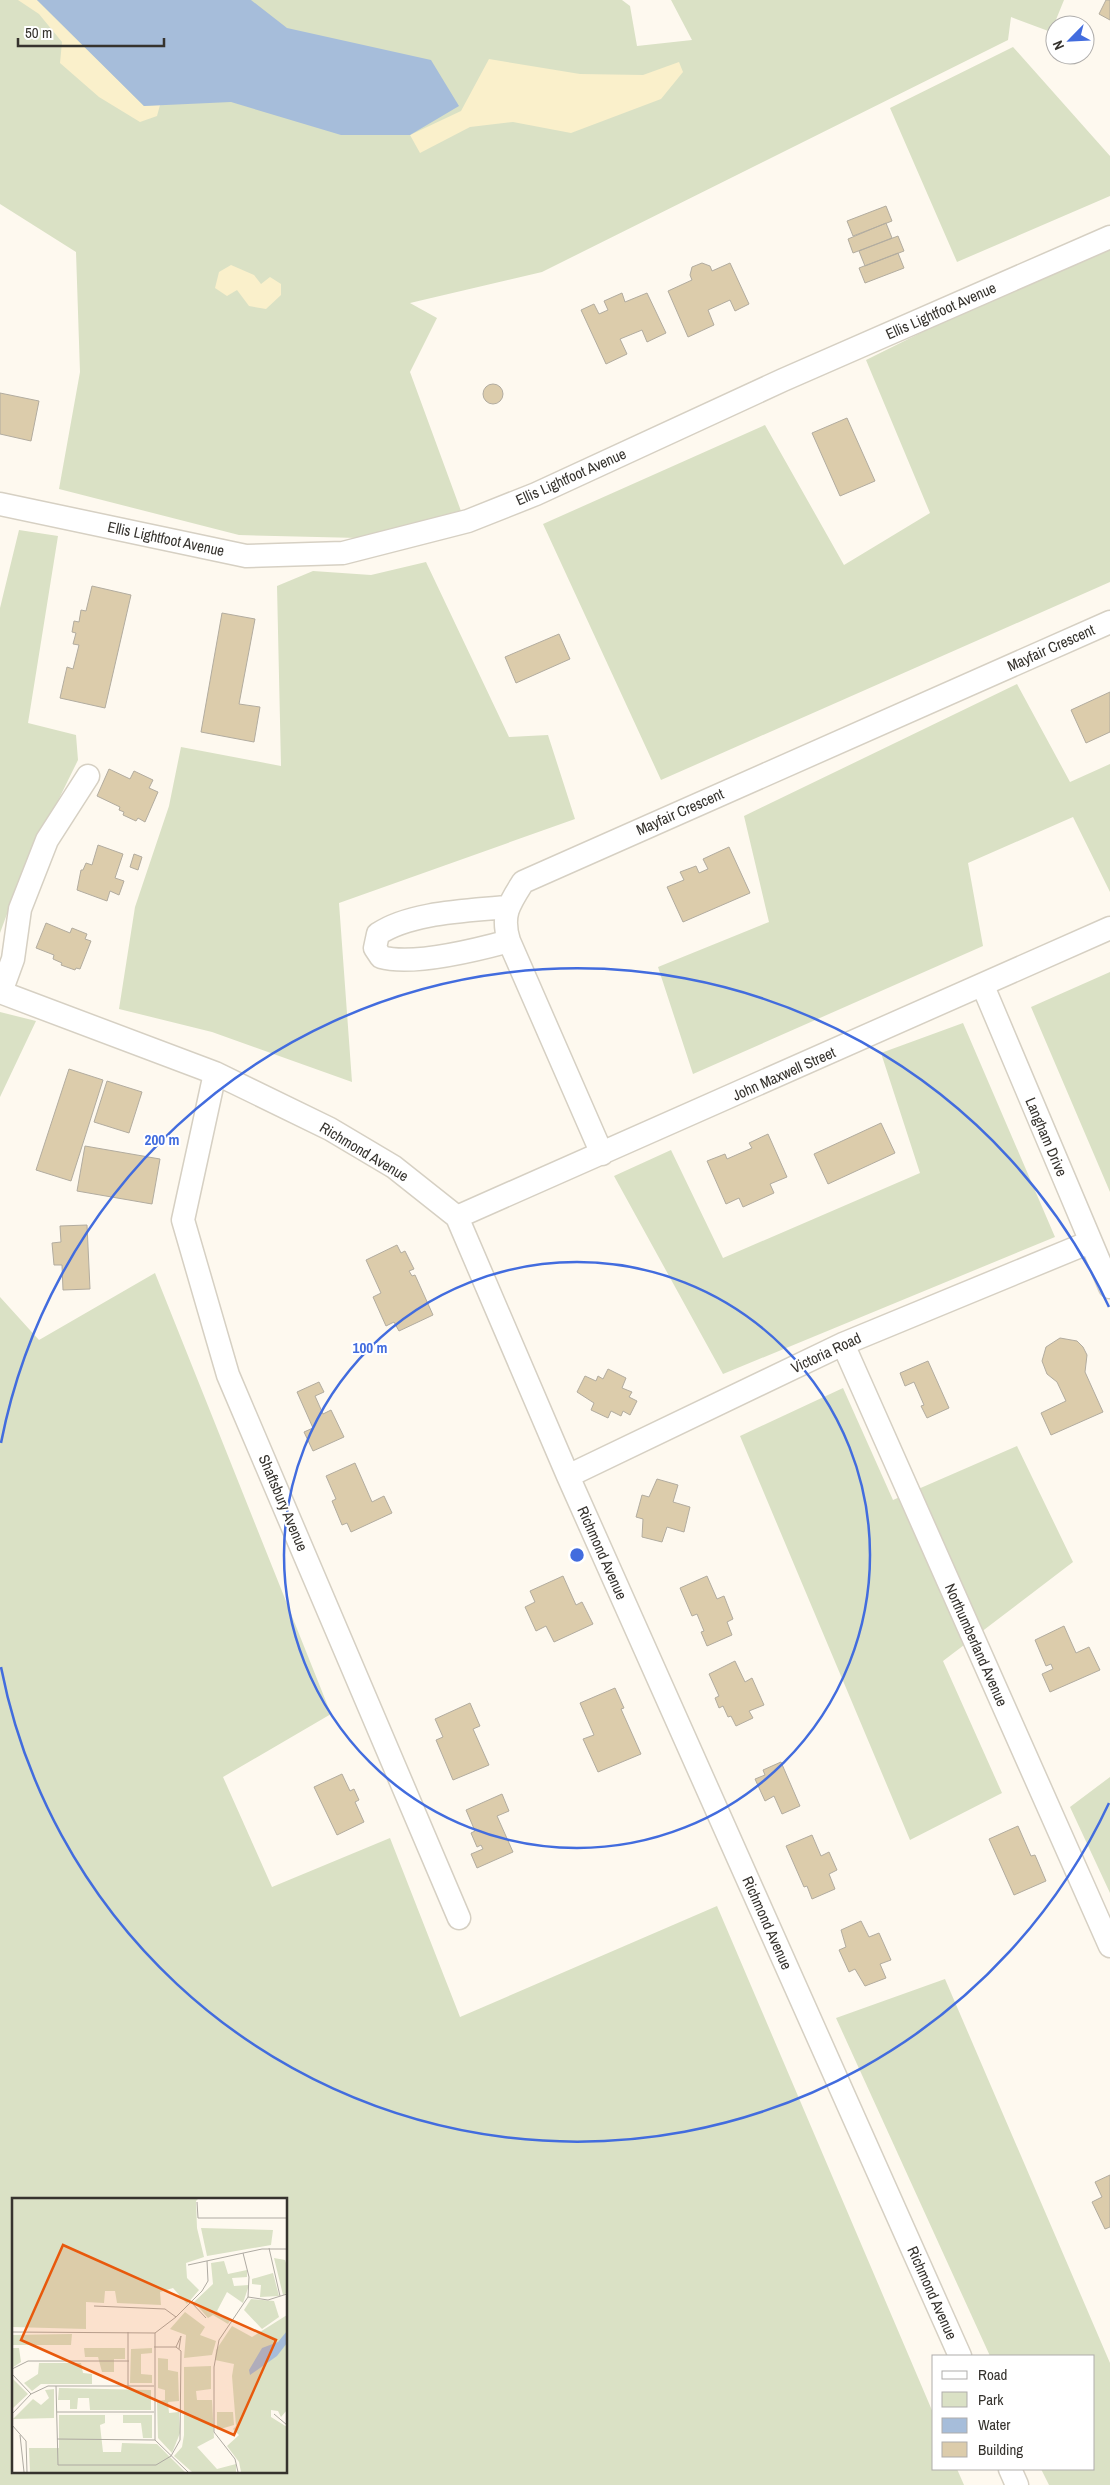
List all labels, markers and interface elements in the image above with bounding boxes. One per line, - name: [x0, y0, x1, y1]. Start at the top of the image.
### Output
- scale bar: [18, 15, 164, 47]
- north arrow: [1045, 15, 1095, 65]
- text: 50 m: [25, 22, 52, 43]
- text: N: [1048, 38, 1068, 53]
- street label: Ellis Lightfoot Avenue: [882, 277, 999, 344]
- street label: Ellis Lightfoot Avenue: [512, 443, 629, 510]
- street label: Ellis Lightfoot Avenue: [106, 516, 227, 561]
- street label: Mayfair Crescent: [1004, 619, 1098, 676]
- street label: Mayfair Crescent: [633, 783, 727, 840]
- street label: John Maxwell Street: [729, 1041, 839, 1106]
- street label: Langham Drive: [1020, 1094, 1073, 1180]
- street label: Richmond Avenue: [316, 1117, 413, 1186]
- text: 200 m: [145, 1129, 179, 1150]
- street label: Victoria Road: [787, 1327, 864, 1378]
- text: 100 m: [353, 1337, 387, 1358]
- street label: Shaftsbury Avenue: [254, 1451, 313, 1554]
- street label: Richmond Avenue: [572, 1503, 633, 1603]
- centre of rings: [568, 1546, 586, 1564]
- street label: Northumberland Avenue: [940, 1580, 1013, 1710]
- street label: Richmond Avenue: [737, 1873, 798, 1973]
- inset map: [12, 2198, 288, 2472]
- street label: Richmond Avenue: [902, 2243, 963, 2343]
- legend: [932, 2355, 1095, 2470]
- text: Road: [978, 2364, 1007, 2385]
- text: Park: [978, 2389, 1004, 2410]
- text: Water: [978, 2414, 1010, 2435]
- text: Building: [978, 2439, 1023, 2460]

